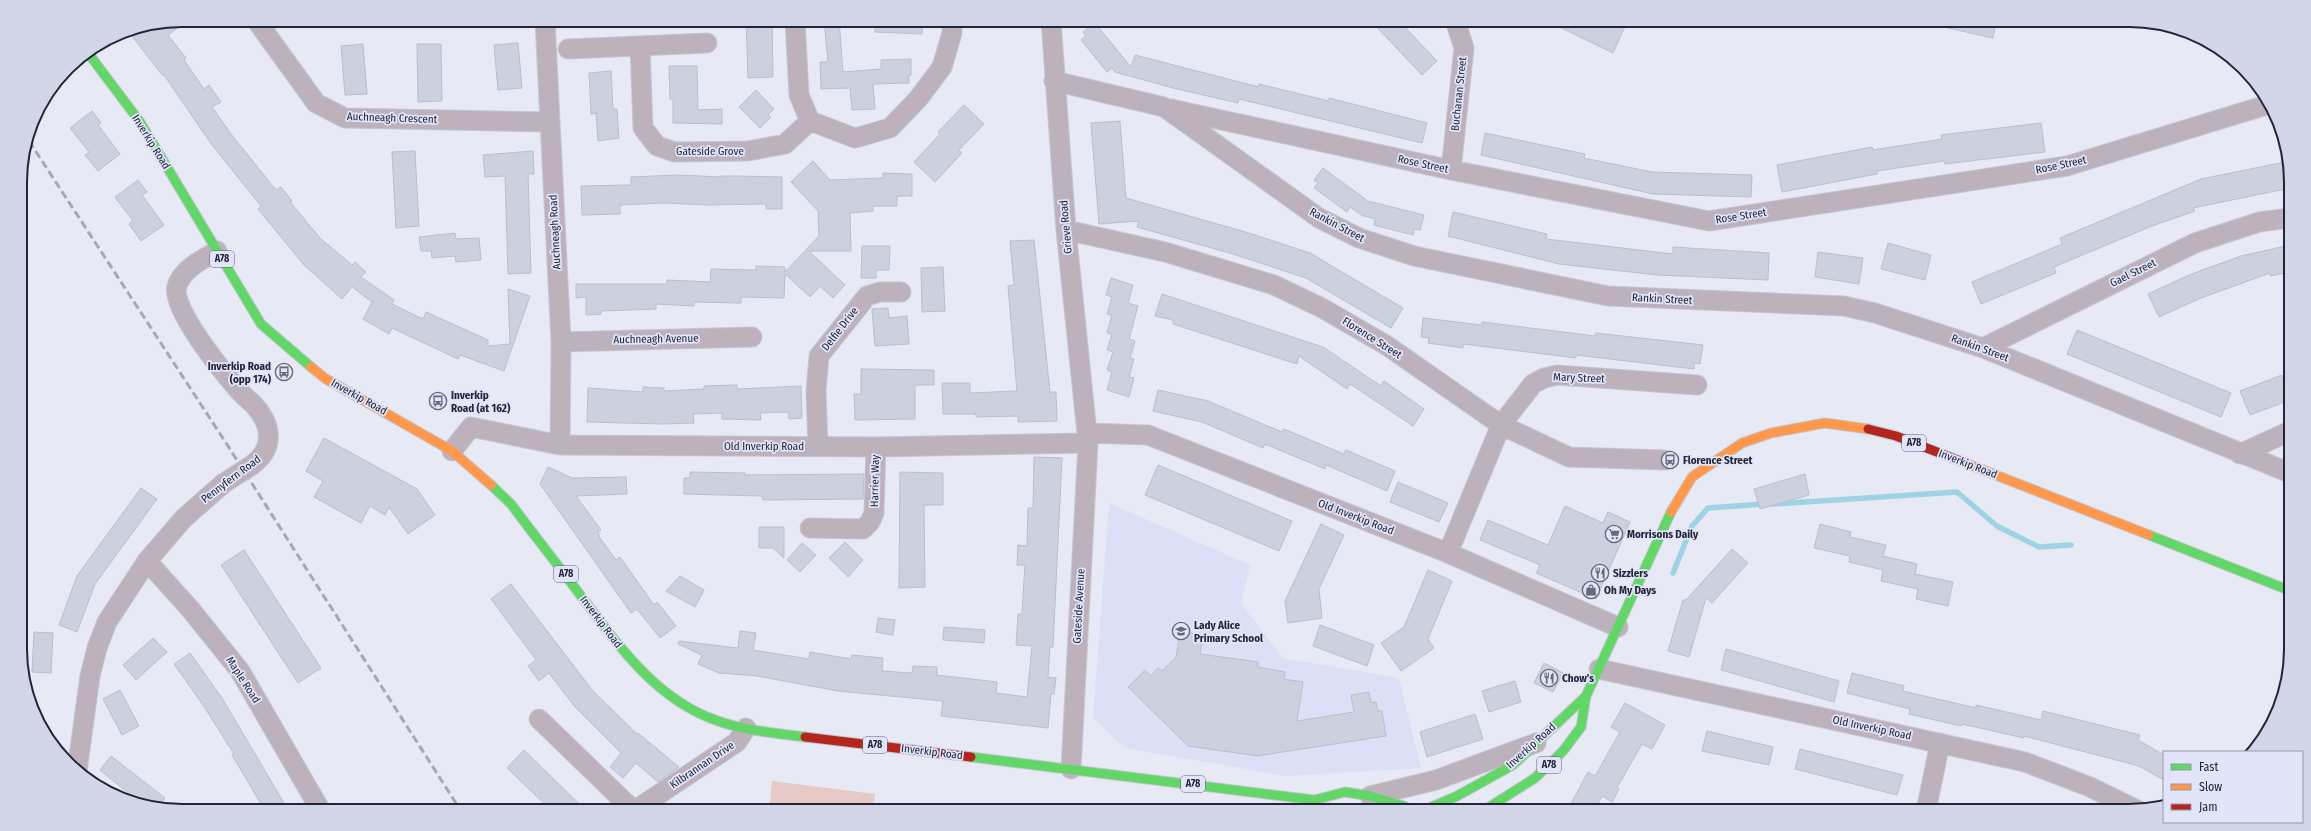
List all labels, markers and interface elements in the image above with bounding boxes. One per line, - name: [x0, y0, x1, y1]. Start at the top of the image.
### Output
- street label: Buchanan Street: [1449, 56, 1469, 132]
- street label: Auchneagh Crescent: [347, 110, 438, 126]
- street label: Inverkip Road: [129, 112, 173, 172]
- street label: Gateside Grove: [676, 145, 744, 158]
- street label: Rose Street: [1397, 152, 1450, 176]
- street label: Rose Street: [2035, 153, 2088, 177]
- street label: Auchneagh Road: [547, 194, 563, 270]
- street label: Grieve Road: [1057, 200, 1075, 254]
- street label: Rankin Street: [1307, 205, 1367, 245]
- street label: Rose Street: [1715, 205, 1768, 226]
- road number: A78: [210, 251, 234, 267]
- street label: Gael Street: [2108, 256, 2159, 290]
- street label: Rankin Street: [1631, 291, 1693, 307]
- street label: Delfie Drive: [819, 305, 861, 353]
- street label: Florence Street: [1340, 315, 1404, 362]
- street label: Auchneagh Avenue: [613, 332, 699, 346]
- street label: Rankin Street: [1949, 332, 2011, 365]
- place label: Inverkip Road (opp 174): [208, 360, 272, 386]
- bus stop icon: Inverkip Road (opp 174): [274, 362, 294, 382]
- street label: Mary Street: [1553, 371, 1605, 385]
- street label: Inverkip Road: [329, 376, 389, 418]
- place label: Inverkip Road (at 162): [451, 389, 511, 415]
- bus stop icon: Inverkip Road (at 162): [428, 391, 448, 411]
- road number: A78: [1902, 435, 1926, 451]
- street label: Old Inverkip Road: [724, 440, 804, 453]
- street label: Inverkip Road: [1937, 447, 1999, 481]
- bus stop icon: Florence Street: [1660, 450, 1680, 470]
- street label: Pennyfern Road: [199, 452, 263, 506]
- place label: Florence Street: [1683, 454, 1753, 467]
- street label: Harrier Way: [868, 455, 882, 507]
- street label: Old Inverkip Road: [1316, 497, 1396, 537]
- supermarket icon: Morrisons Daily: [1604, 524, 1624, 544]
- place label: Morrisons Daily: [1627, 528, 1699, 541]
- restaurant icon: Sizzlers: [1590, 563, 1610, 583]
- road number: A78: [554, 566, 578, 582]
- place label: Sizzlers: [1613, 567, 1648, 580]
- street label: Gateside Avenue: [1071, 568, 1087, 644]
- shop icon: Oh My Days: [1581, 580, 1601, 600]
- place label: Oh My Days: [1604, 584, 1656, 597]
- street label: Inverkip Road: [577, 593, 625, 651]
- place label: Lady Alice Primary School: [1194, 619, 1264, 645]
- school or university icon: Lady Alice Primary School: [1171, 621, 1191, 641]
- street label: Maple Road: [223, 654, 263, 706]
- restaurant icon: Chow's: [1539, 668, 1559, 688]
- place label: Chow's: [1562, 672, 1594, 685]
- street label: Old Inverkip Road: [1831, 713, 1913, 743]
- street label: Inverkip Road: [1504, 720, 1558, 772]
- road number: A78: [863, 737, 887, 753]
- street label: Kilbrannan Drive: [667, 739, 737, 791]
- street label: Inverkip Road: [901, 742, 963, 762]
- legend: [2163, 751, 2303, 823]
- road number: A78: [1537, 757, 1561, 773]
- text: Fast: [2199, 760, 2218, 774]
- road number: A78: [1181, 776, 1205, 792]
- text: Slow: [2199, 780, 2222, 794]
- text: Jam: [2199, 800, 2217, 814]

